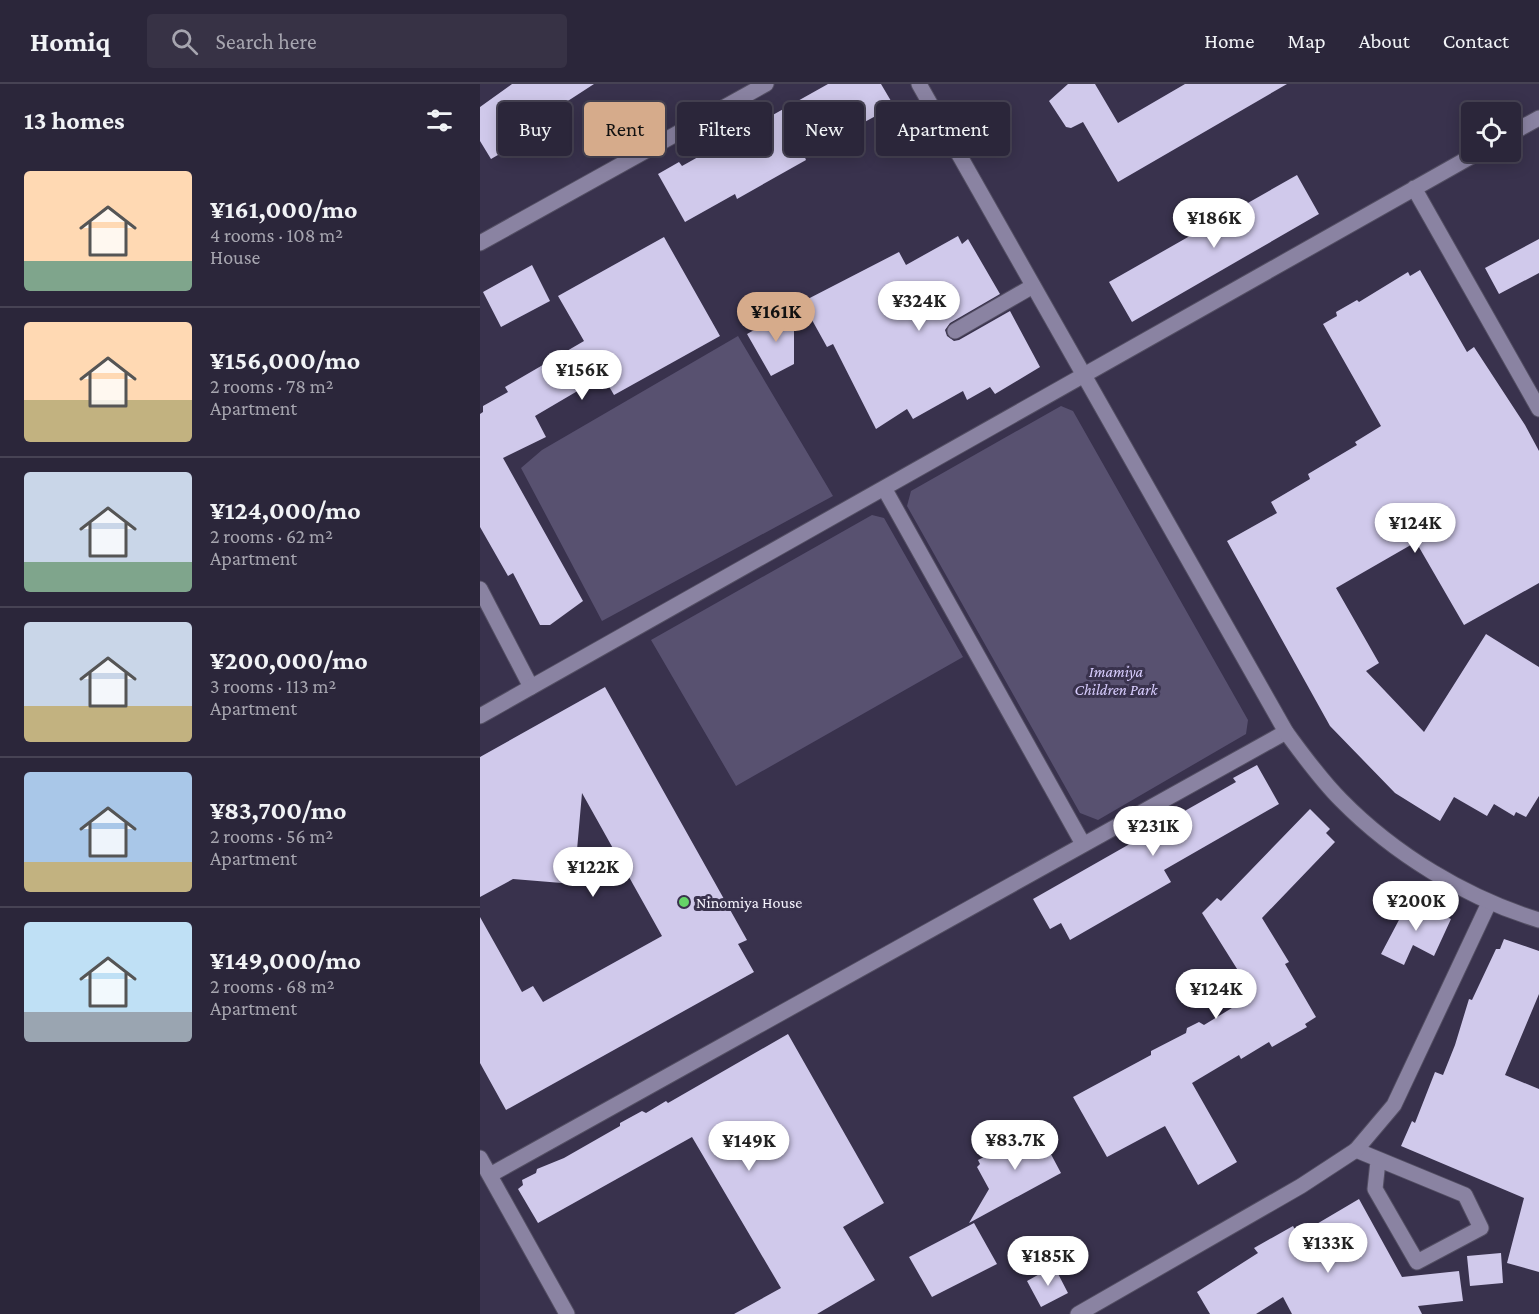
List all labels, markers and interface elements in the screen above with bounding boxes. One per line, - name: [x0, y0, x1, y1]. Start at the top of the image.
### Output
- search box: [147, 14, 567, 68]
- icon: search: [168, 25, 201, 58]
- text: Homiq: [30, 26, 111, 57]
- text: Search here: [216, 29, 317, 54]
- text: Home: [1204, 29, 1254, 53]
- text: Map: [1287, 29, 1326, 53]
- text: About: [1359, 29, 1410, 53]
- text: Contact: [1443, 29, 1509, 53]
- chip: Buy: [498, 102, 572, 156]
- chip: Rent: [584, 102, 665, 156]
- chip: Filters: [677, 102, 772, 156]
- chip: New: [784, 102, 864, 156]
- chip: Apartment: [876, 102, 1010, 156]
- map controls: [1461, 102, 1521, 162]
- button: locate: [1461, 102, 1521, 162]
- icon: filters: [423, 104, 456, 137]
- text: 13 homes: [24, 106, 125, 135]
- icon: home: [72, 195, 144, 267]
- text: ¥161,000/mo: [210, 195, 358, 224]
- pin: ¥186K: [1172, 198, 1256, 249]
- text: ¥186K: [1187, 206, 1241, 228]
- text: 4 rooms · 108 m²: [210, 224, 343, 246]
- text: House: [210, 246, 260, 268]
- pin: ¥324K: [877, 281, 961, 332]
- text: ¥324K: [892, 289, 946, 311]
- pin: ¥161K: [734, 292, 818, 343]
- text: ¥161K: [751, 300, 801, 322]
- icon: home: [72, 346, 144, 418]
- text: ¥156,000/mo: [210, 346, 360, 375]
- pin: ¥156K: [540, 350, 624, 401]
- text: ¥156K: [556, 358, 608, 380]
- text: 2 rooms · 78 m²: [210, 375, 334, 397]
- text: Apartment: [210, 397, 297, 419]
- icon: home: [72, 496, 144, 568]
- text: ¥124,000/mo: [210, 496, 361, 525]
- pin: ¥124K: [1373, 503, 1457, 554]
- text: ¥124K: [1389, 511, 1441, 533]
- text: 2 rooms · 62 m²: [210, 525, 333, 547]
- text: Apartment: [210, 547, 297, 569]
- icon: home: [72, 646, 144, 718]
- text: ¥200,000/mo: [210, 646, 368, 675]
- park label: Imamiya Children Park: [1074, 663, 1159, 698]
- text: 3 rooms · 113 m²: [210, 675, 336, 697]
- text: Apartment: [210, 697, 297, 719]
- icon: home: [72, 796, 144, 868]
- text: ¥83,700/mo: [210, 796, 347, 825]
- pin: ¥231K: [1111, 806, 1195, 857]
- text: ¥231K: [1127, 814, 1179, 836]
- text: 2 rooms · 56 m²: [210, 825, 333, 847]
- text: Apartment: [210, 847, 297, 869]
- pin: ¥122K: [551, 847, 635, 898]
- text: ¥122K: [567, 855, 619, 877]
- pin: ¥200K: [1374, 881, 1458, 932]
- text: ¥200K: [1387, 889, 1445, 911]
- place label: Ninomiya House: [696, 894, 802, 912]
- marker: Ninomiya House: [677, 895, 691, 909]
- icon: home: [72, 946, 144, 1018]
- text: ¥149,000/mo: [210, 946, 361, 975]
- pin: ¥124K: [1174, 969, 1258, 1020]
- text: 2 rooms · 68 m²: [210, 975, 335, 997]
- text: ¥124K: [1190, 977, 1242, 999]
- text: Apartment: [210, 997, 297, 1019]
- pin: ¥83.7K: [966, 1120, 1064, 1171]
- pin: ¥149K: [707, 1121, 791, 1172]
- text: ¥83.7K: [985, 1128, 1045, 1150]
- text: ¥149K: [722, 1129, 776, 1151]
- pin: ¥133K: [1286, 1223, 1370, 1274]
- text: ¥133K: [1302, 1231, 1354, 1253]
- pin: ¥185K: [1006, 1236, 1090, 1287]
- text: ¥185K: [1021, 1244, 1075, 1266]

